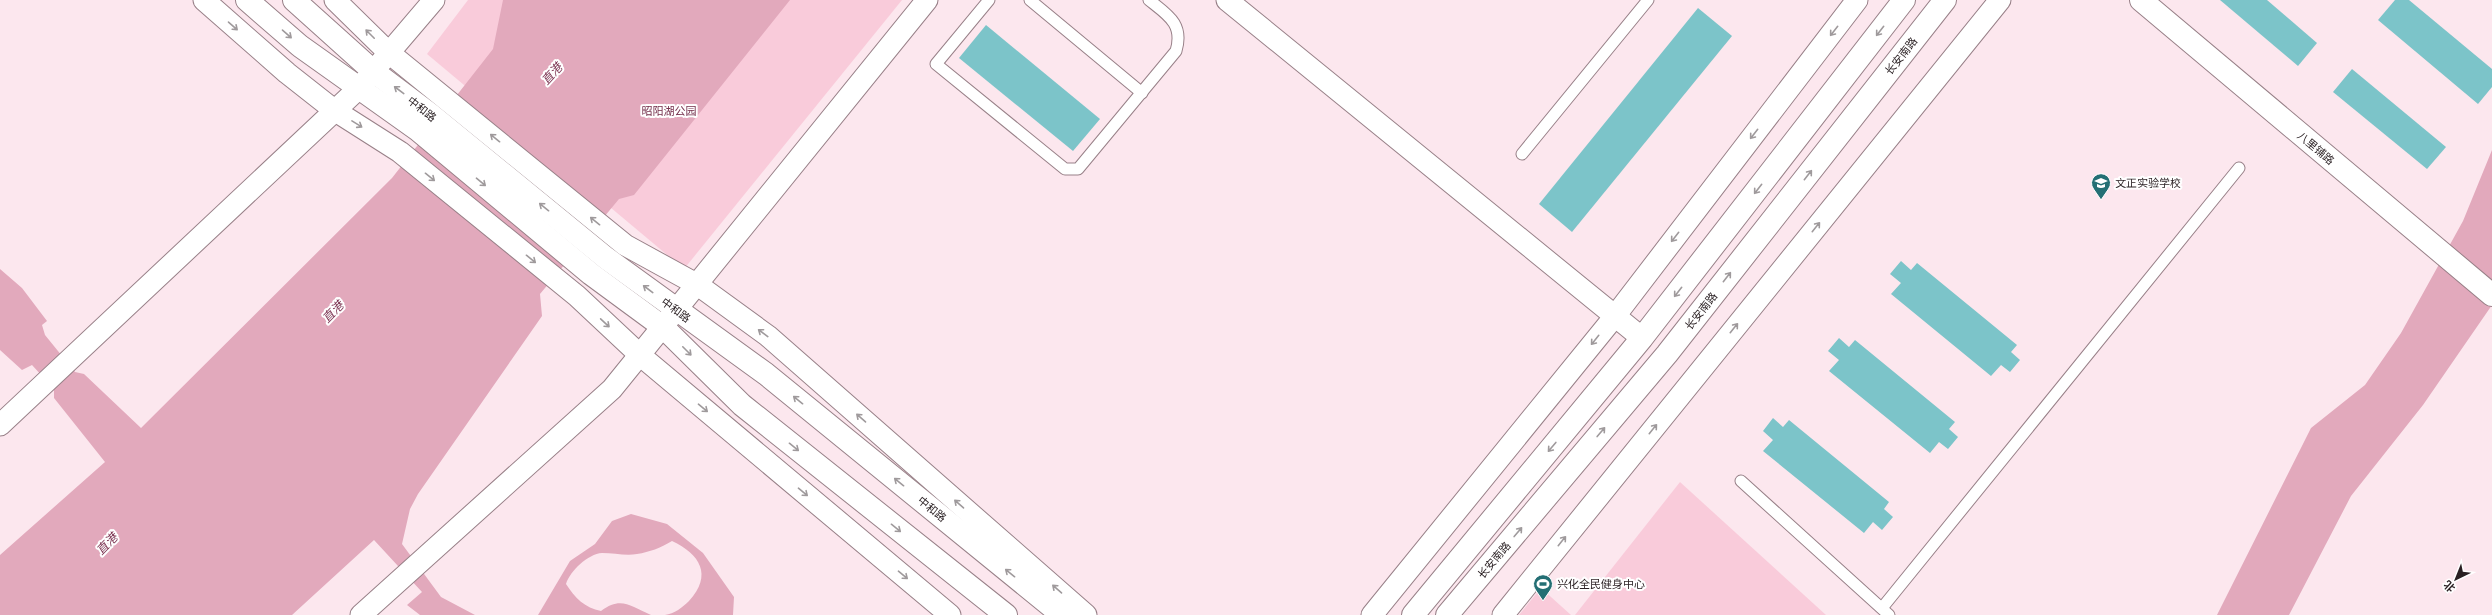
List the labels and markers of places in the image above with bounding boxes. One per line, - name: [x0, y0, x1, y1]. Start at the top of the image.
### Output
- school or university icon: 文正实验学校: [2090, 172, 2112, 200]
- place label: 文正实验学校: [2115, 176, 2181, 190]
- sports icon: 兴化全民健身中心: [1532, 573, 1554, 601]
- place label: 兴化全民健身中心: [1557, 577, 1645, 591]

